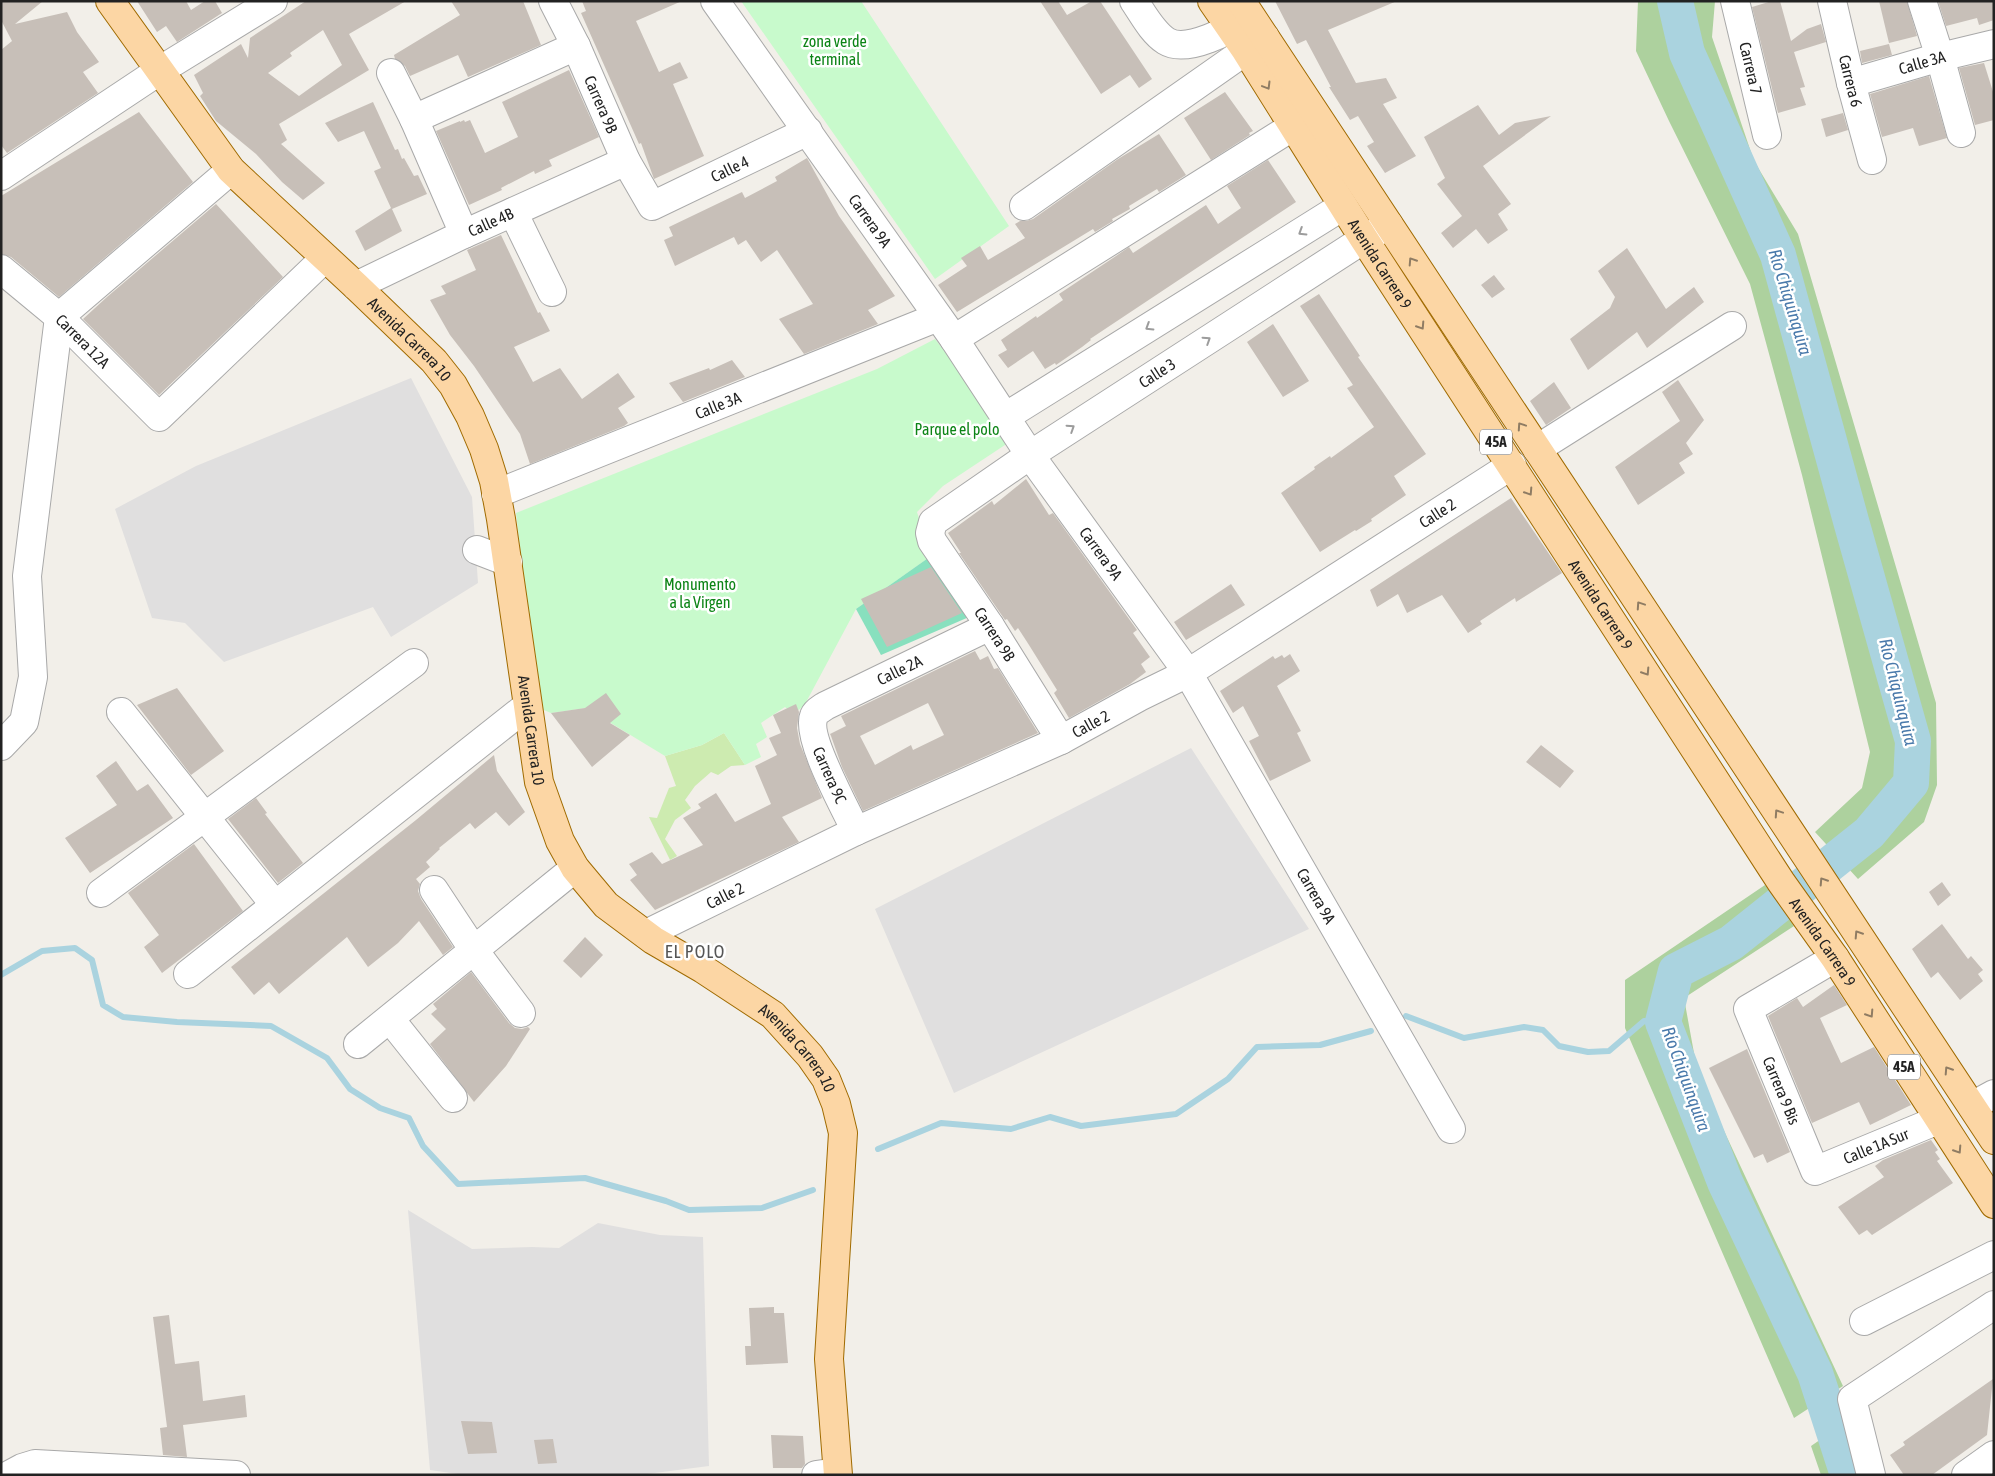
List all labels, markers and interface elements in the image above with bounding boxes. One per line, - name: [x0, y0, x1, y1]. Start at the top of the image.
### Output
- park label: zona verde terminal: [803, 32, 867, 68]
- street label: Carrera 7: [1736, 40, 1766, 96]
- street label: Calle 3A: [1897, 47, 1947, 78]
- street label: Carrera 6: [1836, 53, 1866, 109]
- street label: Carrera 9B: [581, 73, 622, 136]
- one-way arrow: [1261, 81, 1271, 90]
- street label: Calle 4: [708, 152, 752, 185]
- street label: Carrera 9A: [845, 191, 895, 251]
- street label: Calle 4B: [465, 204, 516, 240]
- street label: Avenida Carrera 9: [1345, 216, 1416, 312]
- one-way arrow: [1298, 226, 1308, 235]
- water label: Río Chiquinquira: [1764, 246, 1817, 358]
- one-way arrow: [1409, 257, 1419, 266]
- street label: Avenida Carrera 10: [364, 294, 455, 384]
- street label: Carrera 12A: [52, 310, 113, 371]
- one-way arrow: [1146, 321, 1155, 331]
- one-way arrow: [1415, 321, 1424, 330]
- one-way arrow: [1202, 337, 1211, 346]
- street label: Calle 3: [1135, 354, 1179, 391]
- street label: Calle 3A: [692, 388, 744, 422]
- park label: Parque el polo: [915, 420, 999, 439]
- one-way arrow: [1518, 422, 1528, 431]
- one-way arrow: [1065, 425, 1075, 434]
- road number: 45A: [1480, 430, 1512, 454]
- one-way arrow: [1523, 486, 1532, 495]
- street label: Calle 2: [1416, 495, 1459, 531]
- street label: Carrera 9A: [1076, 523, 1126, 583]
- street label: Avenida Carrera 9: [1565, 556, 1637, 653]
- park label: Monumento a la Virgen: [664, 575, 736, 612]
- one-way arrow: [1637, 601, 1646, 611]
- street label: Carrera 9B: [971, 604, 1019, 665]
- water label: Río Chiquinquira: [1875, 636, 1922, 748]
- street label: Calle 2A: [874, 651, 925, 688]
- one-way arrow: [1639, 667, 1649, 676]
- street label: Avenida Carrera 10: [515, 674, 548, 786]
- street label: Calle 2: [1069, 706, 1112, 741]
- street label: Carrera 9C: [810, 744, 850, 806]
- one-way arrow: [1775, 810, 1784, 819]
- street label: Carrera 9A: [1293, 865, 1340, 927]
- one-way arrow: [1820, 877, 1829, 887]
- street label: Calle 2: [703, 878, 747, 912]
- street label: Avenida Carrera 9: [1786, 894, 1860, 989]
- one-way arrow: [1855, 931, 1864, 940]
- district label: EL POLO: [665, 941, 725, 962]
- street label: Avenida Carrera 10: [756, 999, 839, 1094]
- one-way arrow: [1864, 1008, 1873, 1017]
- water label: Río Chiquinquira: [1658, 1024, 1715, 1135]
- street label: Carrera 9 Bis: [1760, 1054, 1804, 1128]
- road number: 45A: [1888, 1054, 1920, 1080]
- one-way arrow: [1944, 1066, 1954, 1075]
- street label: Calle 1A Sur: [1840, 1124, 1912, 1167]
- one-way arrow: [1952, 1145, 1961, 1154]

